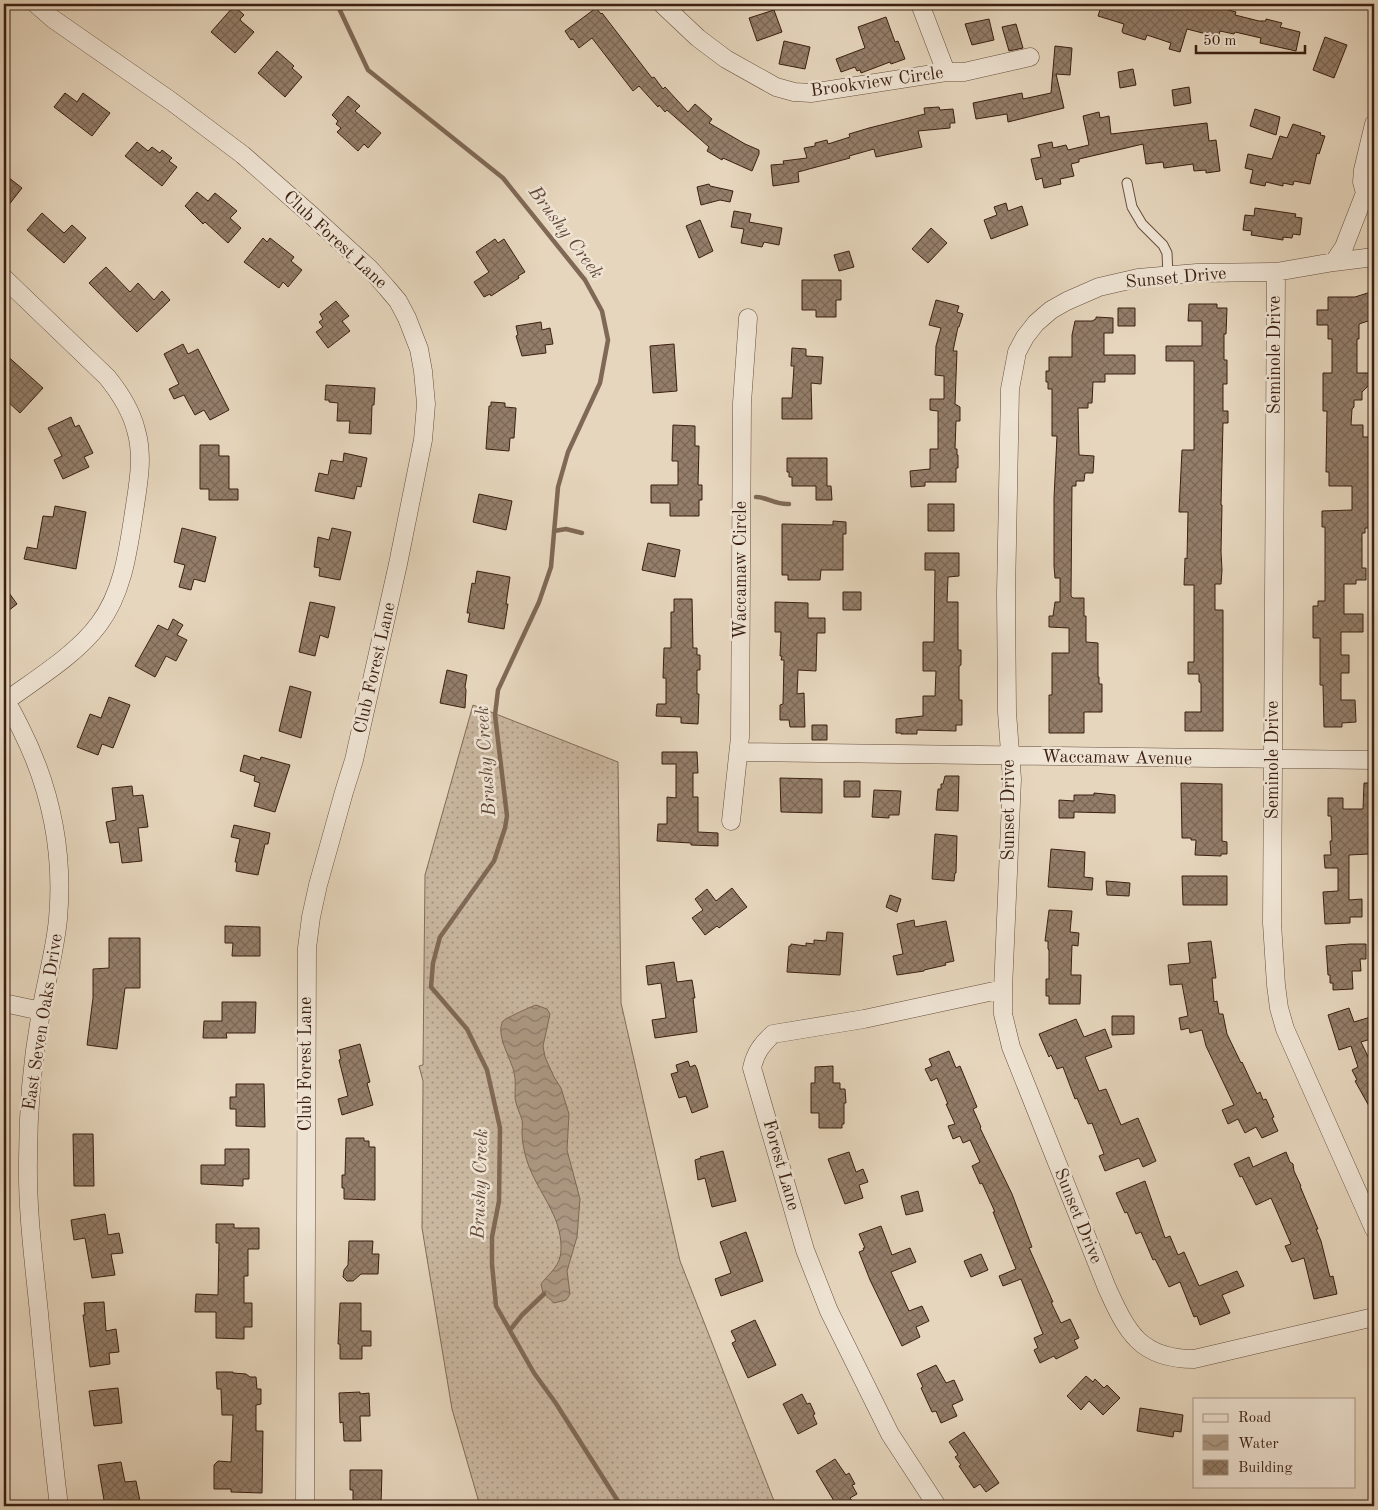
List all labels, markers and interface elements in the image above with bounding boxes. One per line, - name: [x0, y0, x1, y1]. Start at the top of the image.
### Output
- scale bar: [1196, 22, 1304, 54]
- text: 50 m: [1203, 34, 1237, 49]
- street label: Brookview Circle: [809, 64, 945, 100]
- water label: Brushy Creek: [523, 182, 606, 283]
- street label: Club Forest Lane: [280, 188, 390, 292]
- street label: Sunset Drive: [1125, 265, 1227, 291]
- street label: Seminole Drive: [1266, 296, 1284, 414]
- street label: Waccamaw Circle: [732, 501, 750, 639]
- street label: Club Forest Lane: [351, 601, 399, 735]
- street label: Seminole Drive: [1264, 701, 1282, 819]
- water label: Brushy Creek: [474, 705, 500, 818]
- street label: Waccamaw Avenue: [1042, 748, 1192, 768]
- street label: Sunset Drive: [1000, 759, 1018, 861]
- street label: East Seven Oaks Drive: [20, 932, 66, 1112]
- street label: Club Forest Lane: [297, 997, 315, 1131]
- street label: Forest Lane: [759, 1118, 803, 1212]
- water label: Brushy Creek: [470, 1128, 492, 1241]
- street label: Sunset Drive: [1051, 1166, 1105, 1266]
- legend: [1193, 1398, 1356, 1488]
- text: Road: [1238, 1411, 1272, 1426]
- text: Water: [1238, 1437, 1279, 1452]
- text: Building: [1238, 1461, 1293, 1476]

